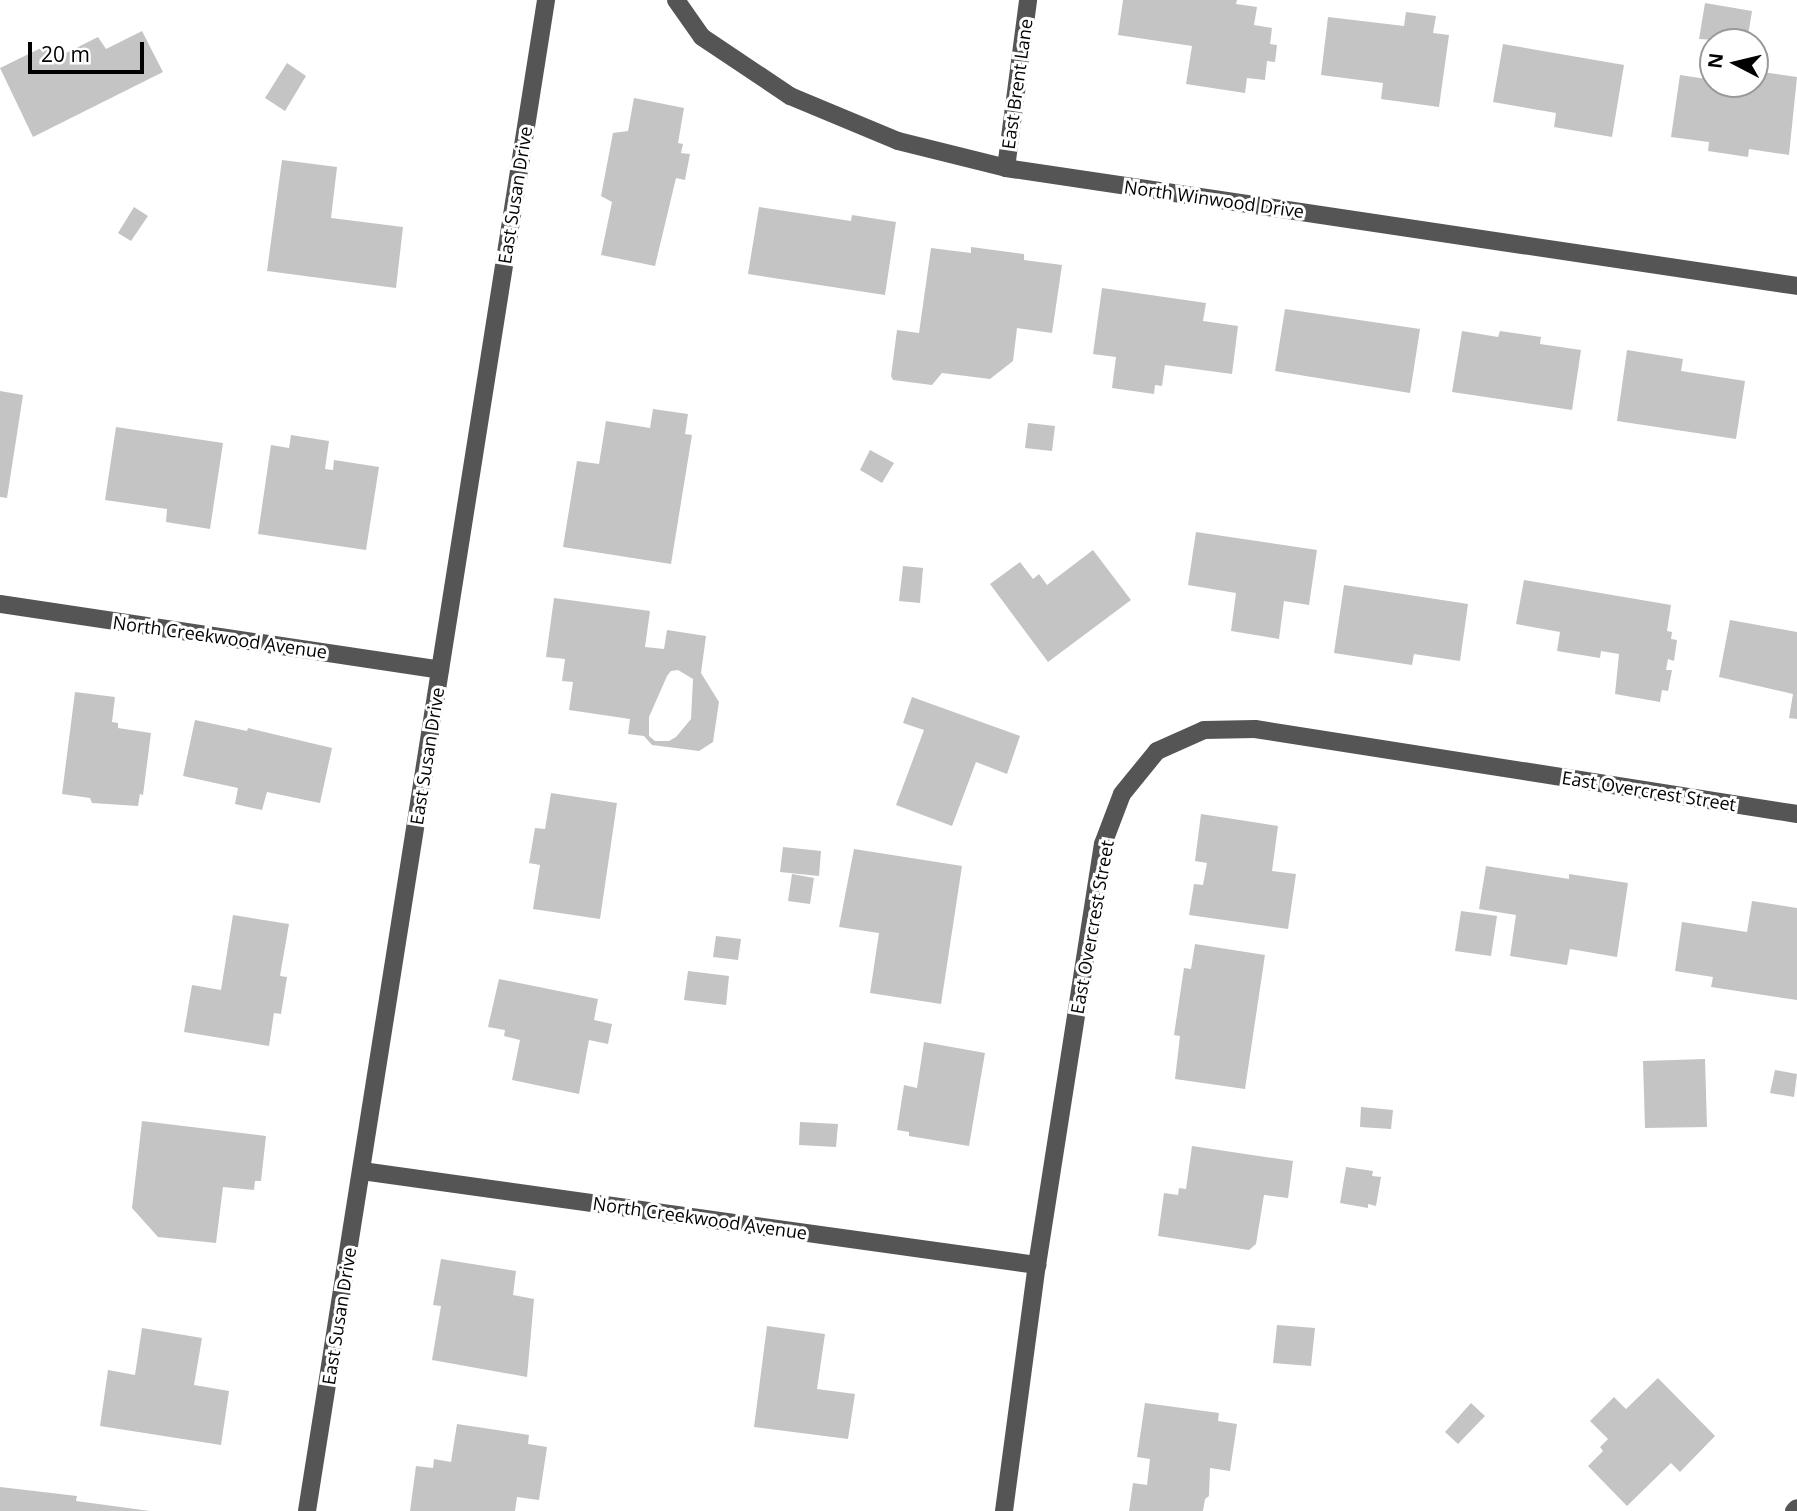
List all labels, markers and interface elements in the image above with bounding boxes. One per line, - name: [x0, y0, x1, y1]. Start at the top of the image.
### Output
- street label: East Brent Lane: [997, 17, 1037, 151]
- scale bar: [32, 28, 147, 72]
- north arrow: [1699, 28, 1769, 98]
- text: 20 m: [41, 40, 90, 68]
- text: N: [1701, 51, 1729, 70]
- street label: East Susan Drive: [493, 125, 537, 265]
- street label: North Winwood Drive: [1123, 176, 1305, 222]
- street label: North Creekwood Avenue: [111, 611, 329, 663]
- street label: East Susan Drive: [405, 686, 449, 826]
- street label: East Overcrest Street: [1560, 767, 1738, 815]
- street label: East Overcrest Street: [1066, 838, 1118, 1016]
- street label: North Creekwood Avenue: [591, 1192, 809, 1244]
- street label: East Susan Drive: [317, 1246, 361, 1386]

